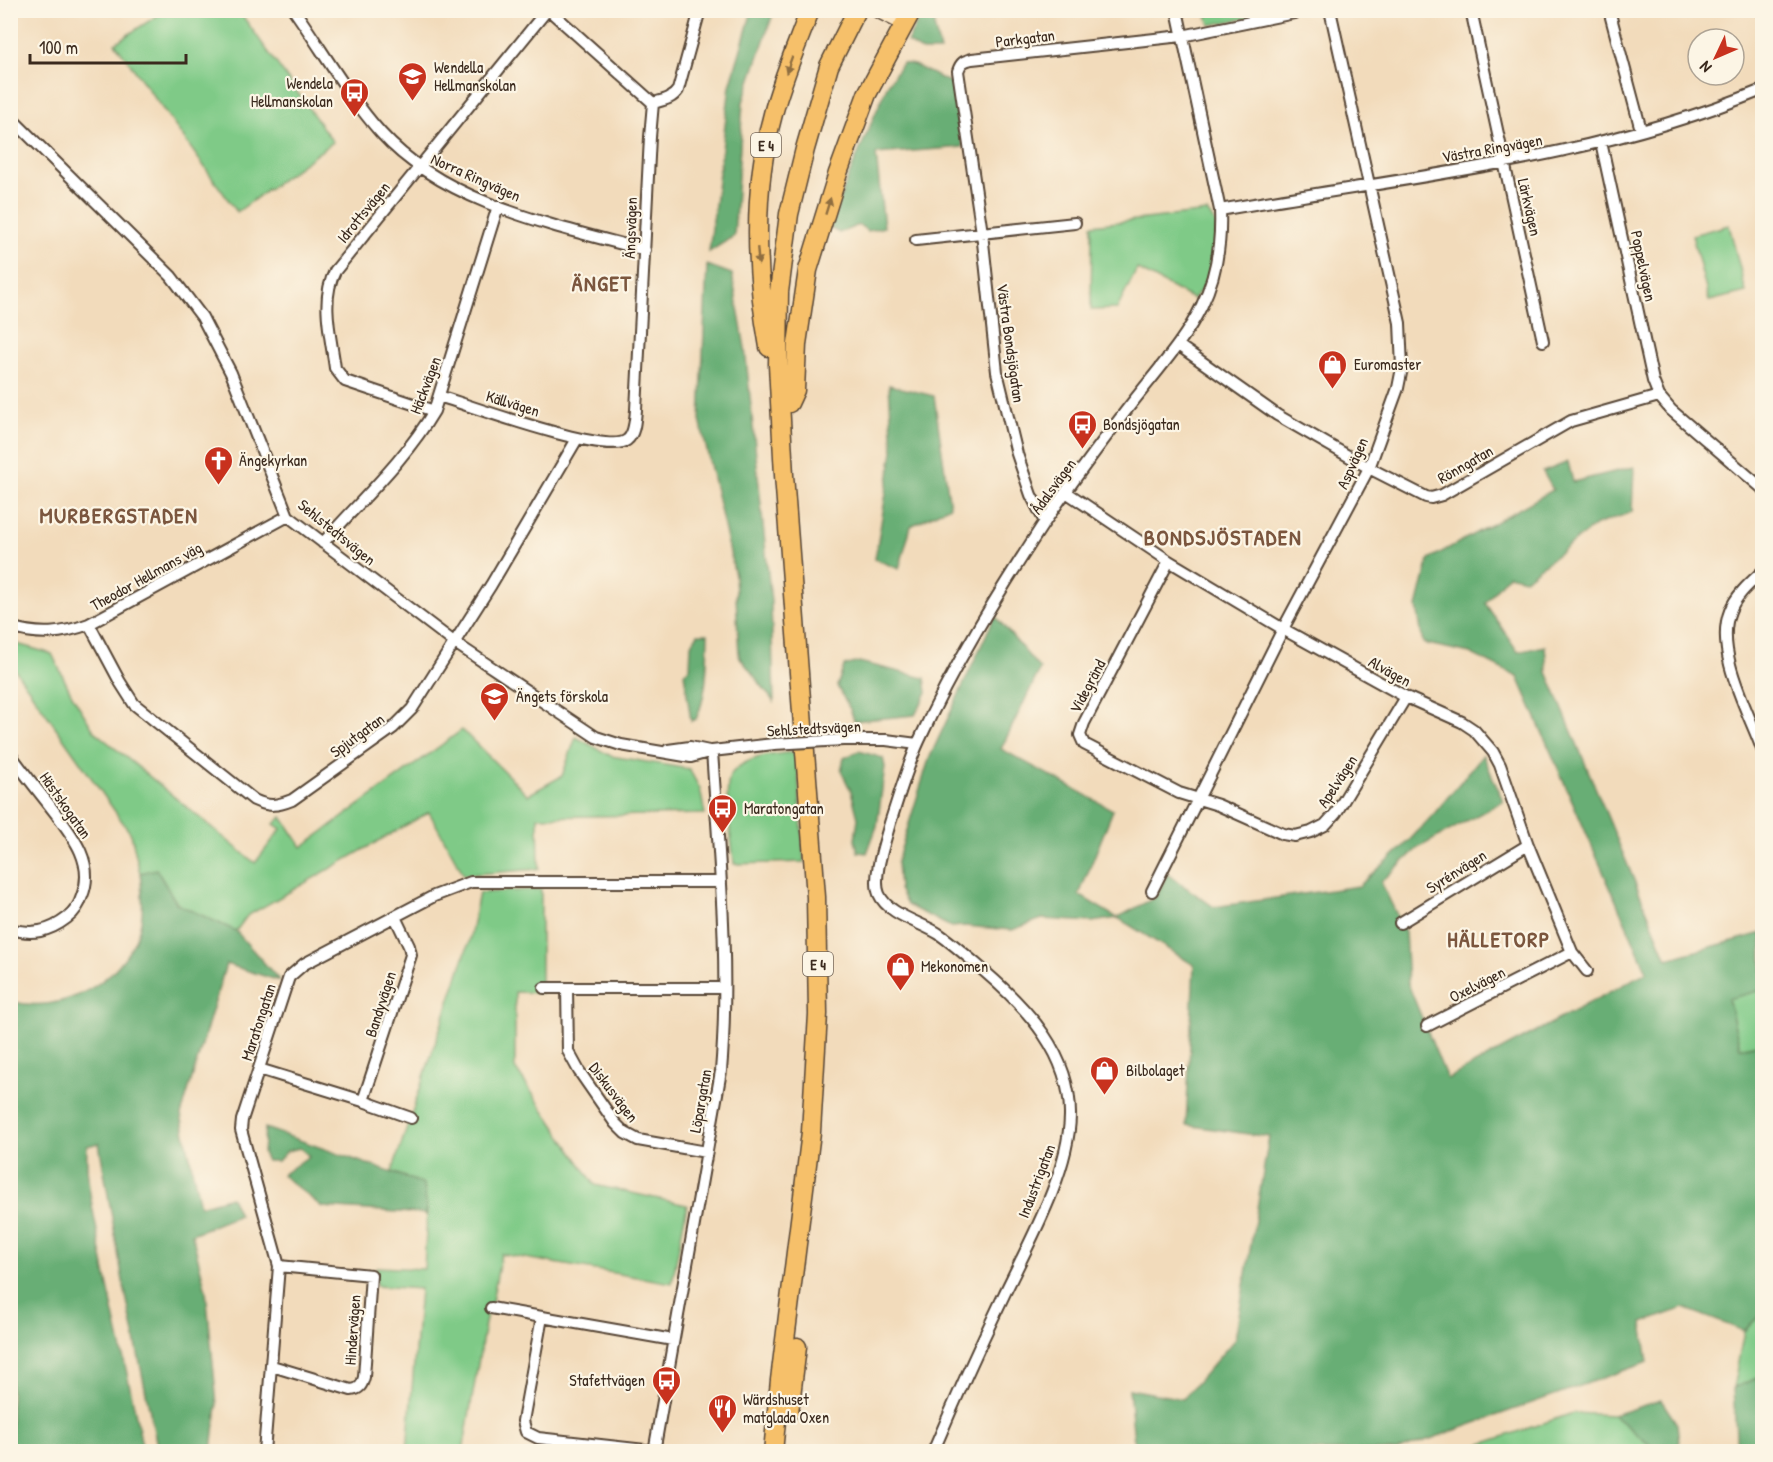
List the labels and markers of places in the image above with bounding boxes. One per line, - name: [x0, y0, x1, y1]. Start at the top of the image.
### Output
- place label: Wendella Hellmanskolan: [434, 56, 516, 96]
- school or university icon: Wendella Hellmanskolan: [397, 60, 429, 102]
- place label: Wendela Hellmanskolan: [251, 72, 333, 112]
- bus stop icon: Wendela Hellmanskolan: [338, 76, 370, 118]
- shop icon: Euromaster: [1317, 348, 1349, 390]
- place label: Euromaster: [1354, 353, 1421, 375]
- bus stop icon: Bondsjögatan: [1066, 408, 1098, 450]
- place label: Bondsjögatan: [1103, 413, 1180, 435]
- church icon: Ängekyrkan: [202, 444, 234, 486]
- place label: Ängekyrkan: [239, 449, 307, 471]
- school or university icon: Ängets förskola: [479, 680, 511, 722]
- place label: Ängets förskola: [516, 685, 608, 707]
- bus stop icon: Maratongatan: [707, 792, 739, 834]
- place label: Maratongatan: [744, 797, 824, 819]
- shop icon: Mekonomen: [884, 950, 916, 992]
- place label: Mekonomen: [921, 955, 988, 977]
- shop icon: Bilbolaget: [1089, 1054, 1121, 1096]
- place label: Bilbolaget: [1126, 1059, 1185, 1081]
- bus stop icon: Stafettvägen: [650, 1364, 682, 1406]
- place label: Stafettvägen: [569, 1369, 645, 1391]
- place label: Wärdshuset matglada Oxen: [743, 1388, 829, 1428]
- restaurant icon: Wärdshuset matglada Oxen: [706, 1392, 738, 1434]

